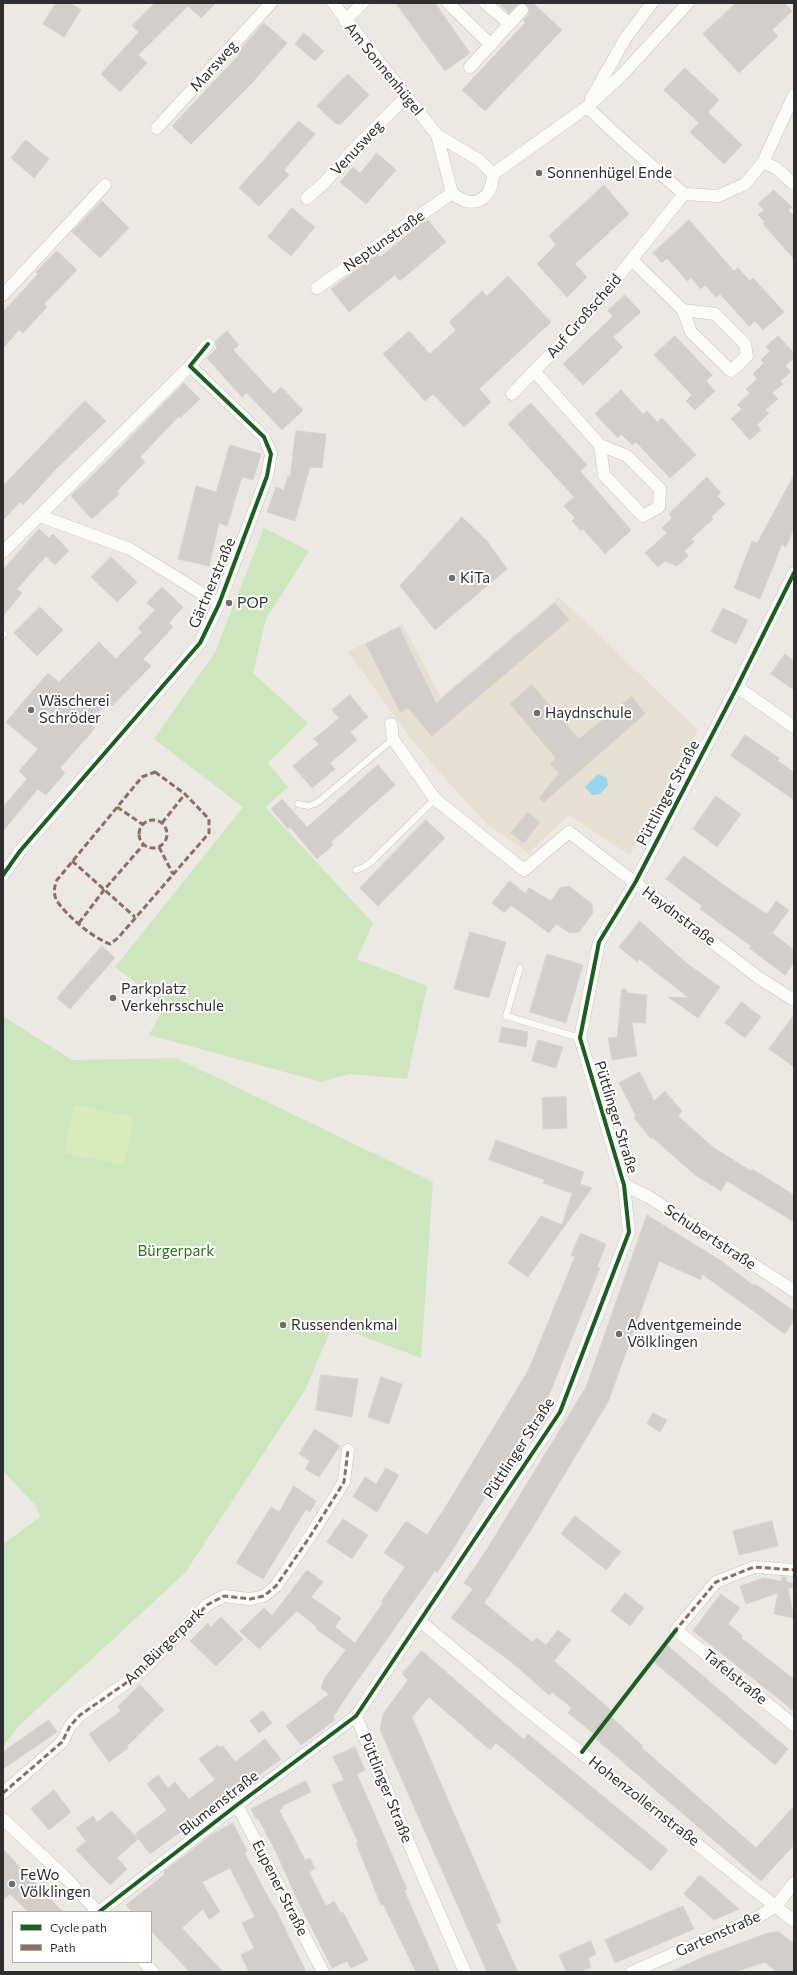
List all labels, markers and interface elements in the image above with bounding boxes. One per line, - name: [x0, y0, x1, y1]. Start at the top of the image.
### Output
- street label: Am Sonnenhügel: [341, 19, 427, 119]
- street label: Marsweg: [186, 37, 242, 95]
- street label: Venusweg: [327, 117, 387, 179]
- place label: Sonnenhügel Ende: [547, 164, 672, 182]
- marker: Sonnenhügel Ende: [534, 168, 544, 178]
- street label: Neptunstraße: [340, 206, 428, 276]
- street label: Auf Großscheid: [543, 270, 625, 362]
- street label: Gärtnerstraße: [185, 535, 239, 631]
- place label: KiTa: [460, 569, 490, 587]
- marker: KiTa: [447, 573, 457, 583]
- place label: POP: [237, 594, 268, 612]
- marker: POP: [224, 598, 234, 608]
- place label: Wäscherei Schröder: [39, 692, 110, 727]
- place label: Haydnschule: [545, 704, 632, 722]
- marker: Wäscherei Schröder: [26, 705, 36, 715]
- marker: Haydnschule: [532, 708, 542, 718]
- street label: Püttlinger Straße: [633, 737, 703, 849]
- street label: Haydnstraße: [639, 883, 719, 949]
- place label: Parkplatz Verkehrsschule: [121, 980, 224, 1015]
- marker: Parkplatz Verkehrsschule: [108, 993, 118, 1003]
- street label: Püttlinger Straße: [590, 1059, 642, 1175]
- street label: Schubertstraße: [661, 1201, 759, 1273]
- park label: Bürgerpark: [138, 1242, 214, 1260]
- place label: Russendenkmal: [291, 1316, 398, 1334]
- place label: Adventgemeinde Völklingen: [627, 1316, 742, 1351]
- marker: Russendenkmal: [278, 1320, 288, 1330]
- marker: Adventgemeinde Völklingen: [614, 1329, 624, 1339]
- street label: Püttlinger Straße: [480, 1394, 558, 1502]
- street label: Am Bürgerpark: [121, 1604, 207, 1688]
- street label: Tafelstraße: [699, 1646, 771, 1708]
- street label: Püttlinger Straße: [356, 1731, 416, 1845]
- street label: Hohenzollernstraße: [585, 1752, 703, 1850]
- street label: Blumenstraße: [176, 1767, 262, 1839]
- street label: Eupener Straße: [248, 1837, 312, 1939]
- place label: FeWo Völklingen: [20, 1866, 91, 1901]
- marker: FeWo Völklingen: [7, 1879, 17, 1889]
- street label: Gartenstraße: [673, 1907, 763, 1961]
- legend: [12, 1911, 152, 1963]
- text: Cycle path: [50, 1920, 107, 1934]
- text: Path: [50, 1940, 76, 1954]

